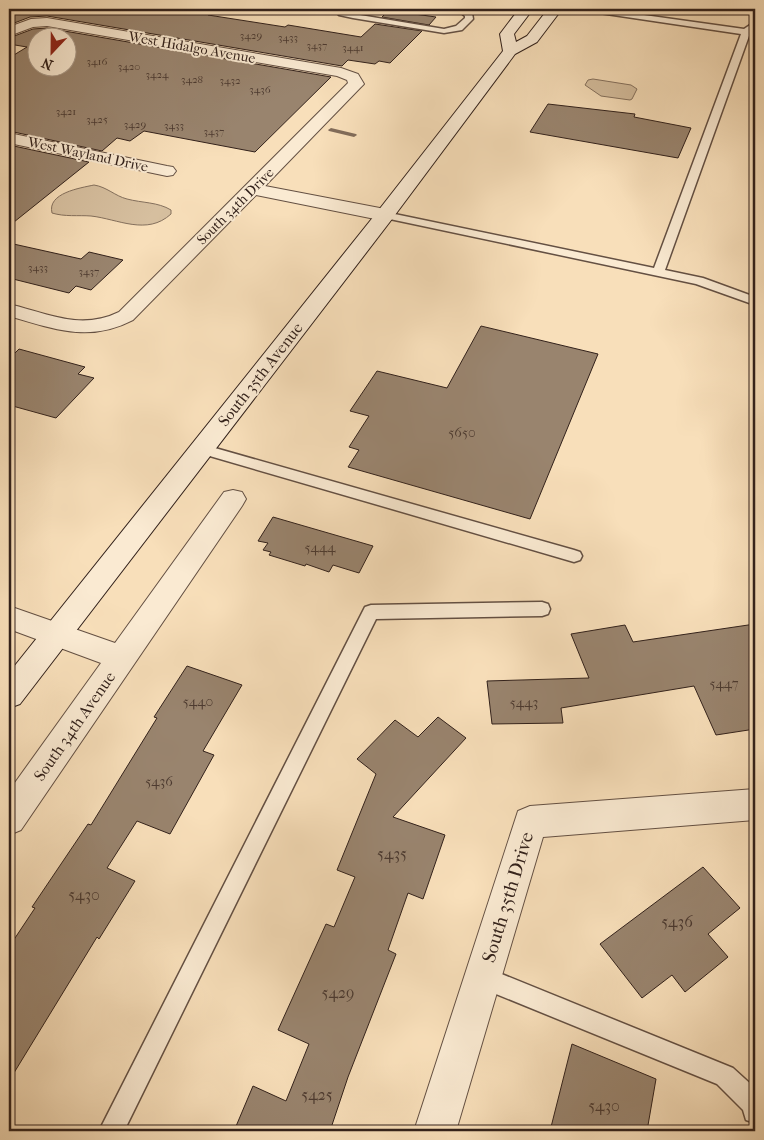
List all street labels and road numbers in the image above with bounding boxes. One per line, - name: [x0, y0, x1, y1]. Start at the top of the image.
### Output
- street label: West Hidalgo Avenue: [126, 28, 257, 67]
- street label: West Wayland Drive: [25, 133, 150, 176]
- street label: South 34th Drive: [193, 164, 277, 248]
- street label: South 35th Avenue: [214, 319, 307, 430]
- street label: South 34th Avenue: [30, 668, 119, 785]
- street label: South 35th Drive: [478, 829, 538, 965]

